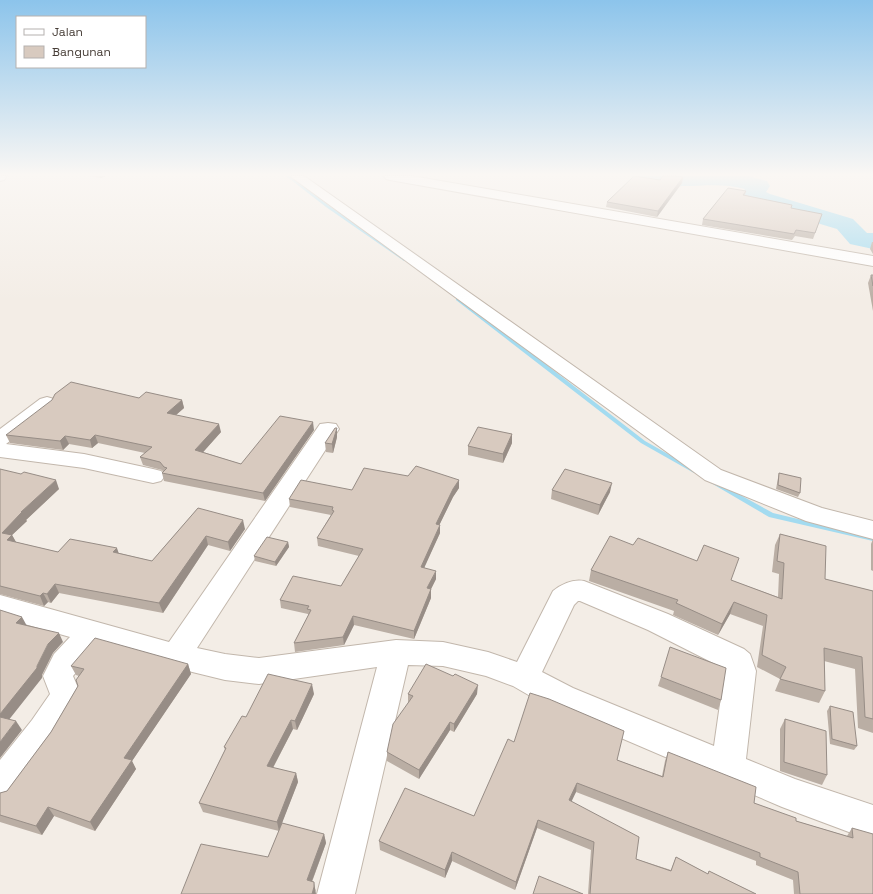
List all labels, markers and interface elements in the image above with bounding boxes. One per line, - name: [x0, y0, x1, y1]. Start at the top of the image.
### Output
- legend: [16, 16, 146, 68]
- text: Jalan: [52, 24, 83, 40]
- text: Bangunan: [52, 44, 111, 60]

